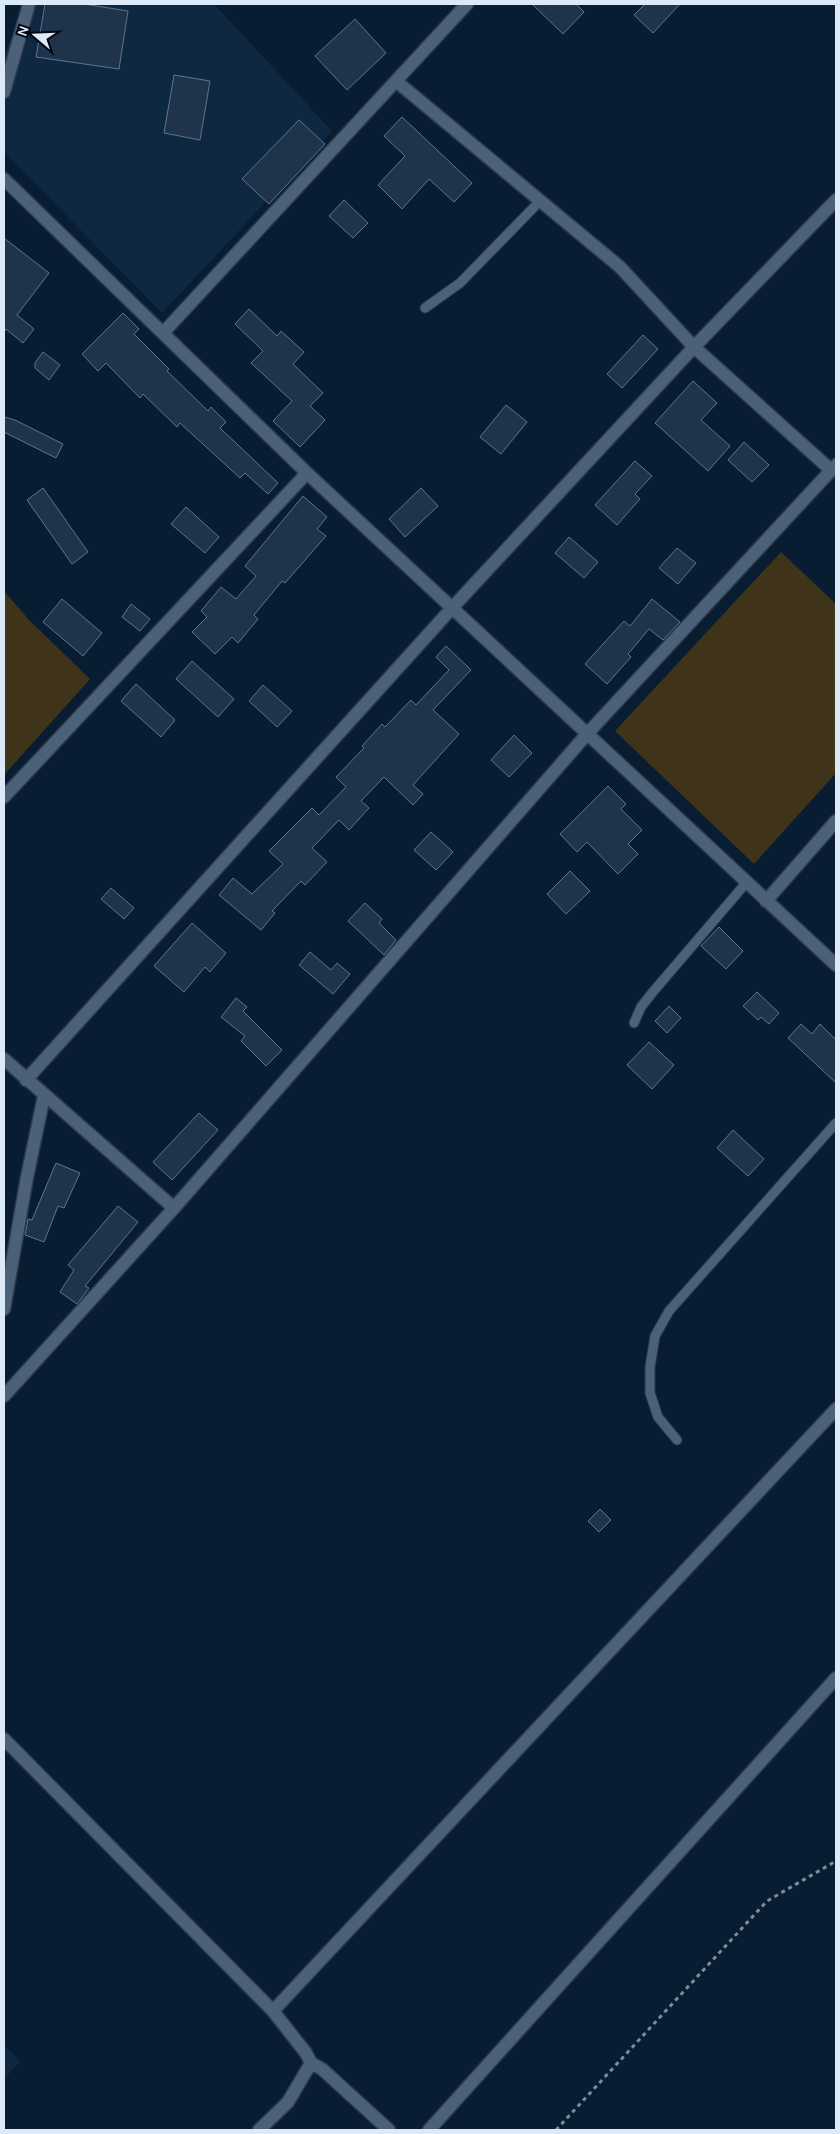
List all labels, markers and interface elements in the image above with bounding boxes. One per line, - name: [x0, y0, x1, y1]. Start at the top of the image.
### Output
- north arrow: [10, 10, 60, 60]
- text: N: [14, 23, 33, 38]

